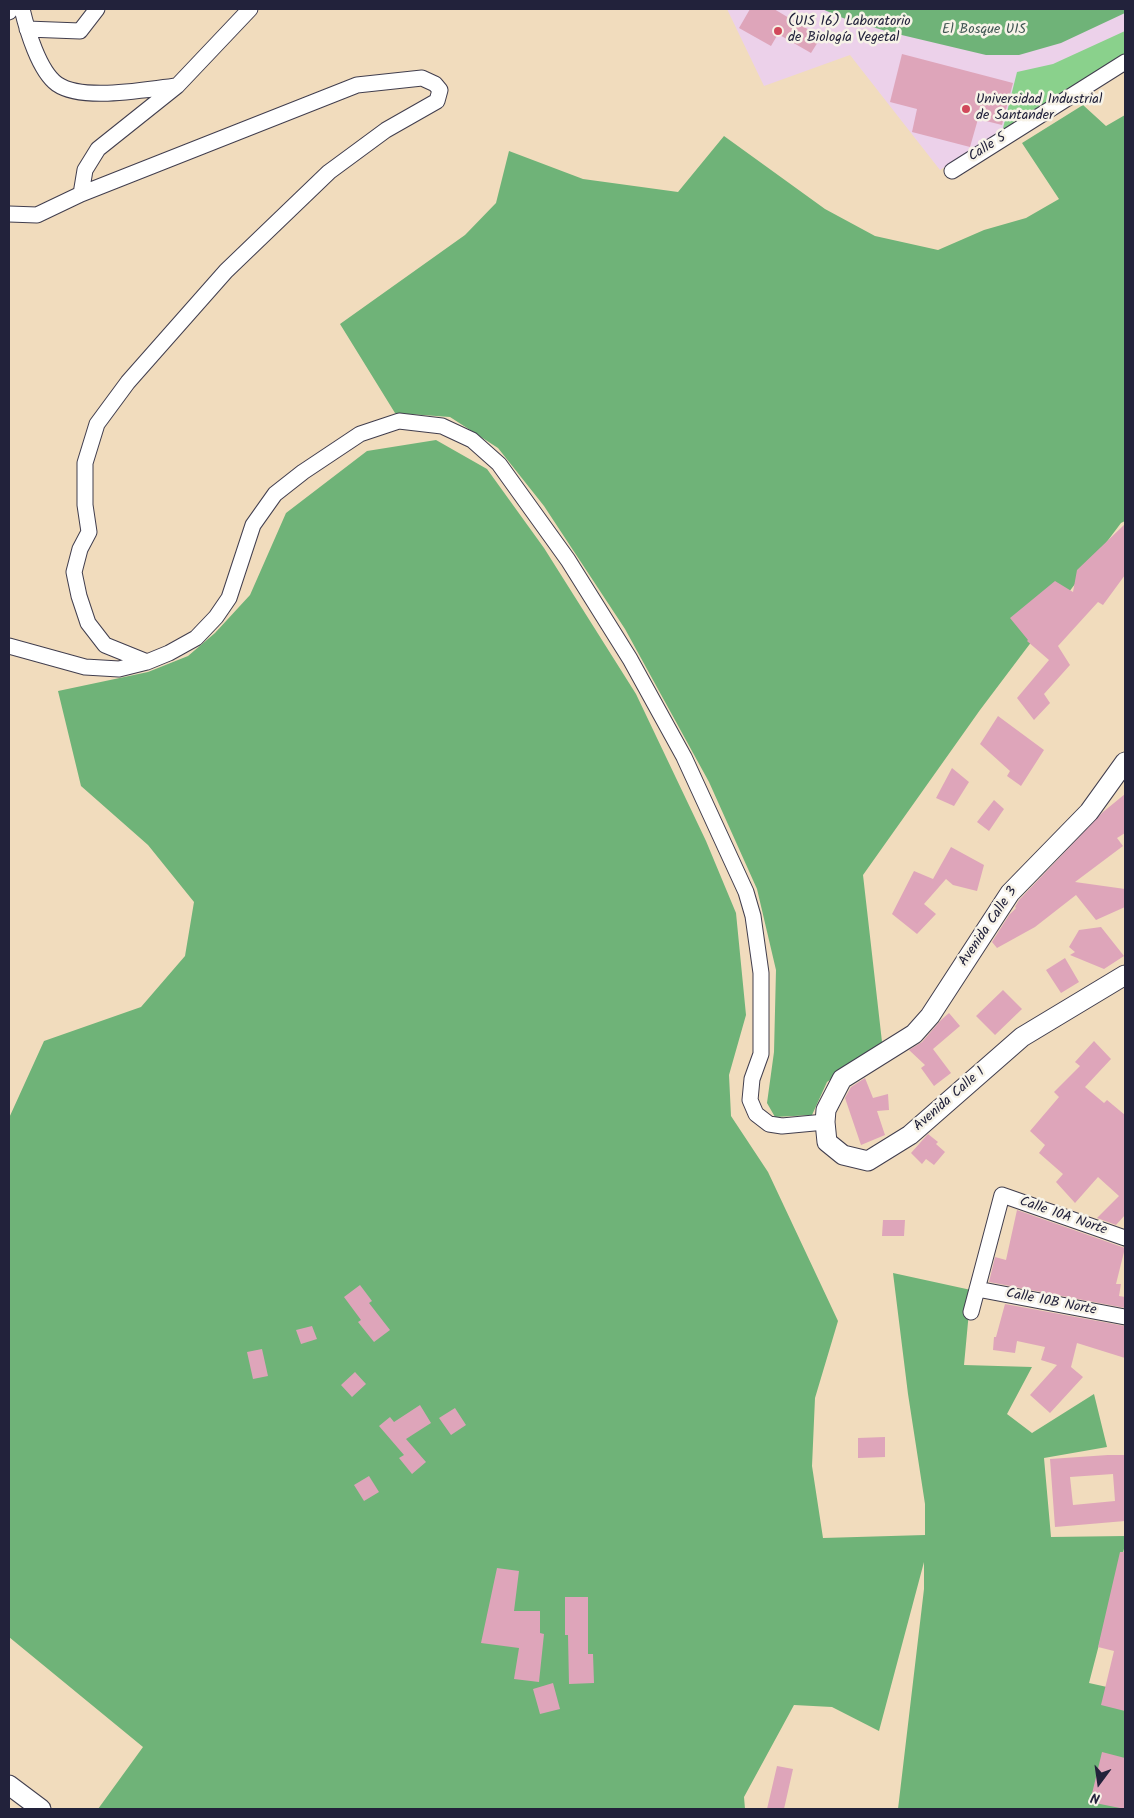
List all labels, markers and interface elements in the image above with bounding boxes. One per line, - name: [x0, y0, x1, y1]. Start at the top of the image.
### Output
- place label: (UIS 16) Laboratorio de Biología Vegetal: [788, 15, 911, 48]
- park label: El Bosque UIS: [942, 23, 1026, 39]
- marker: (UIS 16) Laboratorio de Biología Vegetal: [772, 25, 784, 37]
- place label: Universidad Industrial de Santander: [976, 93, 1102, 125]
- marker: Universidad Industrial de Santander: [960, 103, 972, 115]
- street label: Calle 5: [966, 130, 1010, 166]
- street label: Avenida Calle 3: [956, 884, 1022, 970]
- street label: Avenida Calle 1: [911, 1065, 989, 1135]
- street label: Calle 10A Norte: [1017, 1194, 1109, 1240]
- street label: Calle 10B Norte: [1004, 1286, 1098, 1320]
- north arrow: [1074, 1758, 1124, 1808]
- text: N: [1088, 1786, 1102, 1809]

